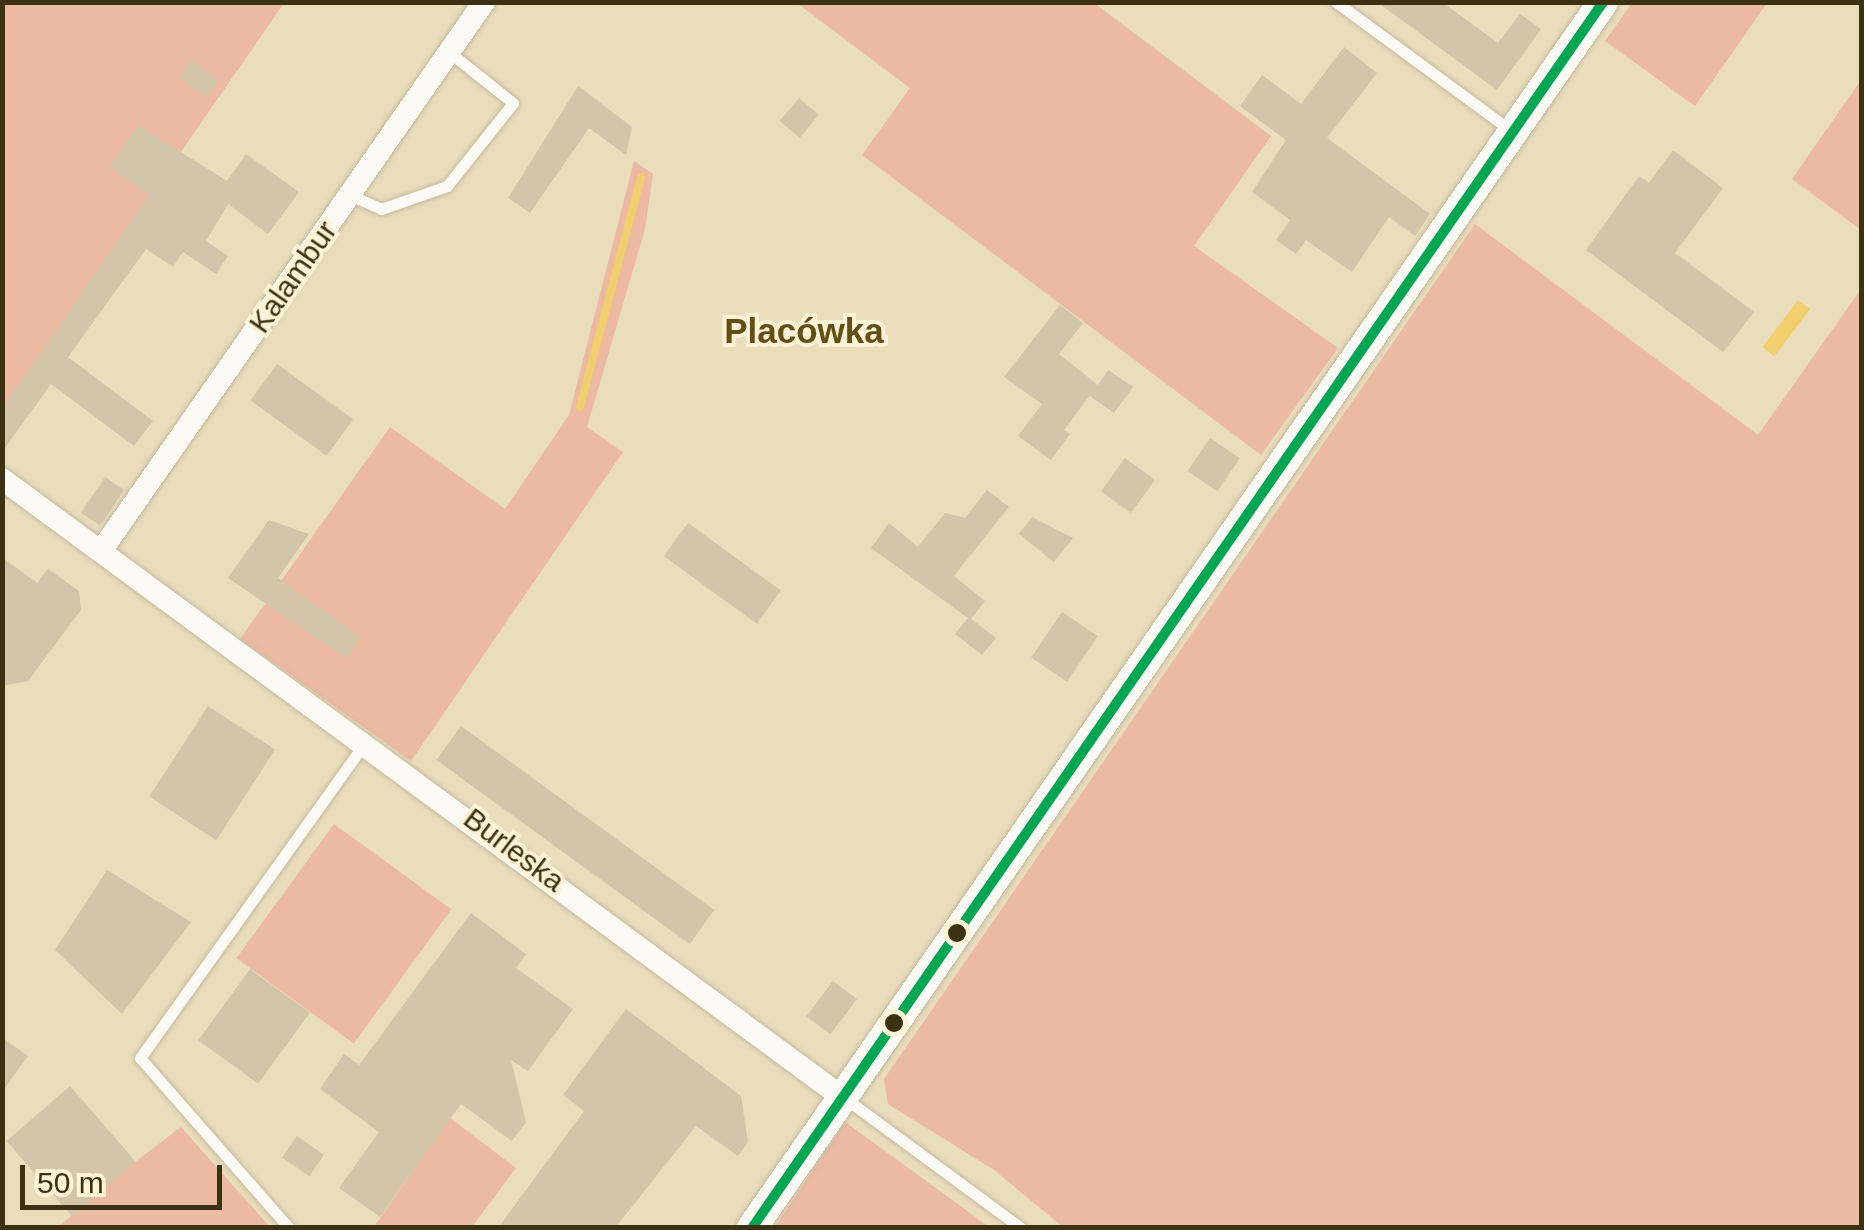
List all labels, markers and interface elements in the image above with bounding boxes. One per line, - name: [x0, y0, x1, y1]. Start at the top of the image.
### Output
- street label: Kalambur: [241, 214, 345, 340]
- district label: Placówka: [724, 310, 884, 352]
- street label: Burleska: [457, 801, 571, 899]
- unlabelled marker: [947, 923, 967, 943]
- unlabelled marker: [884, 1013, 904, 1033]
- scale bar: [25, 1145, 228, 1207]
- text: 50 m: [37, 1166, 104, 1199]

